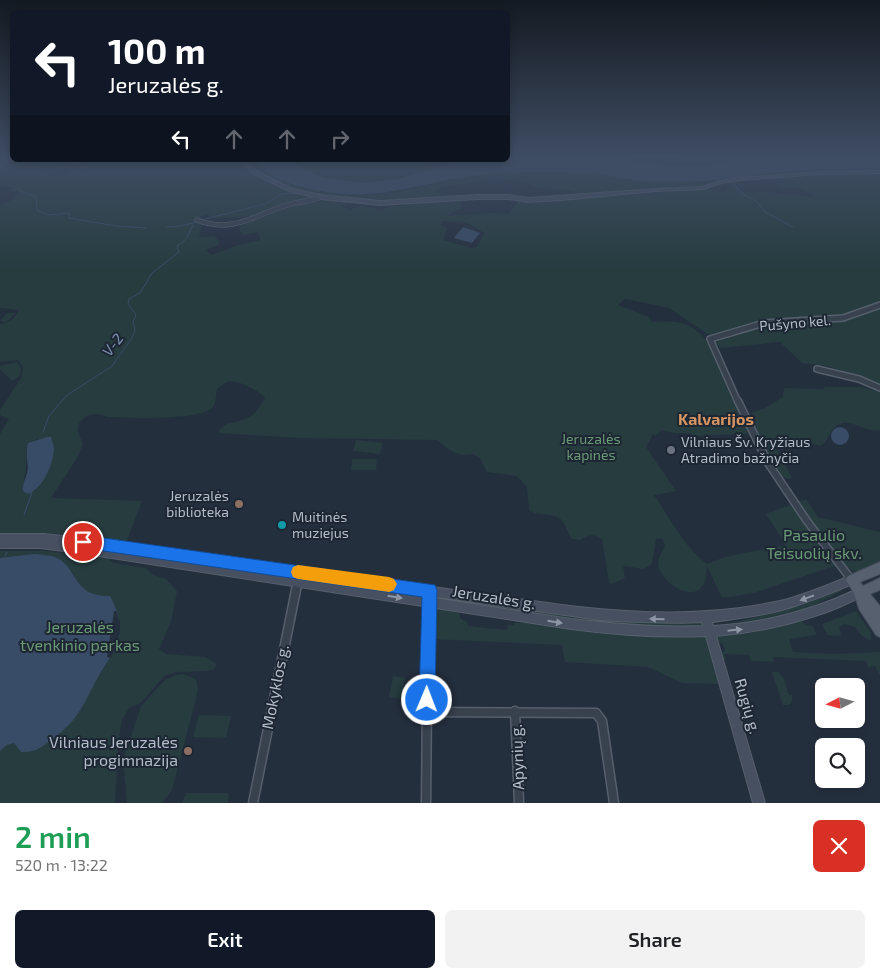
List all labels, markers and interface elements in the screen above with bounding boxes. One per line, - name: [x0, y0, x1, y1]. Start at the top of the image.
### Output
- text: 100 m: [108, 29, 206, 71]
- icon: left: [25, 30, 90, 95]
- text: Jeruzalės g.: [108, 71, 224, 97]
- icon: left: [167, 125, 195, 153]
- icon: ahead: [220, 125, 248, 153]
- icon: ahead: [273, 125, 301, 153]
- icon: right: [326, 125, 354, 153]
- street label: Pušyno kel.: [758, 311, 831, 334]
- water label: V-2: [98, 329, 127, 359]
- district label: Kalvarijos: [678, 409, 754, 428]
- park label: Jeruzalės kapinės: [561, 430, 621, 463]
- place label: Vilniaus Šv. Kryžiaus Atradimo bažnyčia: [681, 433, 810, 466]
- marker: Vilniaus Šv. Kryžiaus Atradimo bažnyčia: [665, 444, 677, 456]
- place label: Jeruzalės biblioteka: [166, 487, 229, 520]
- marker: Jeruzalės biblioteka: [233, 498, 245, 510]
- place label: Muitinės muziejus: [292, 508, 349, 541]
- marker: Muitinės muziejus: [276, 519, 288, 531]
- pin: [62, 521, 104, 563]
- park label: Pasaulio Teisuolių skv.: [766, 525, 862, 562]
- icon: arrive: [69, 528, 97, 556]
- street label: Jeruzalės g.: [451, 581, 537, 612]
- one-way arrow: [387, 593, 403, 601]
- one-way arrow: [799, 594, 814, 602]
- one-way arrow: [649, 615, 665, 623]
- park label: Jeruzalės tvenkinio parkas: [20, 617, 140, 654]
- one-way arrow: [548, 618, 564, 626]
- one-way arrow: [727, 626, 743, 634]
- street label: Mokyklos g.: [257, 643, 292, 731]
- position arrow: [400, 673, 452, 725]
- street label: Rugių g.: [731, 676, 765, 736]
- north arrow: [815, 678, 865, 728]
- map controls: [815, 678, 865, 788]
- street label: Apynių g.: [506, 724, 527, 790]
- place label: Vilniaus Jeruzalės progimnazija: [49, 732, 178, 770]
- button: search: [815, 738, 865, 788]
- marker: Vilniaus Jeruzalės progimnazija: [182, 745, 194, 757]
- text: 2 min: [15, 818, 91, 854]
- button: close: [813, 820, 865, 872]
- text: 520 m · 13:22: [15, 855, 108, 874]
- button: Exit: [15, 910, 435, 968]
- button: Share: [445, 910, 865, 968]

